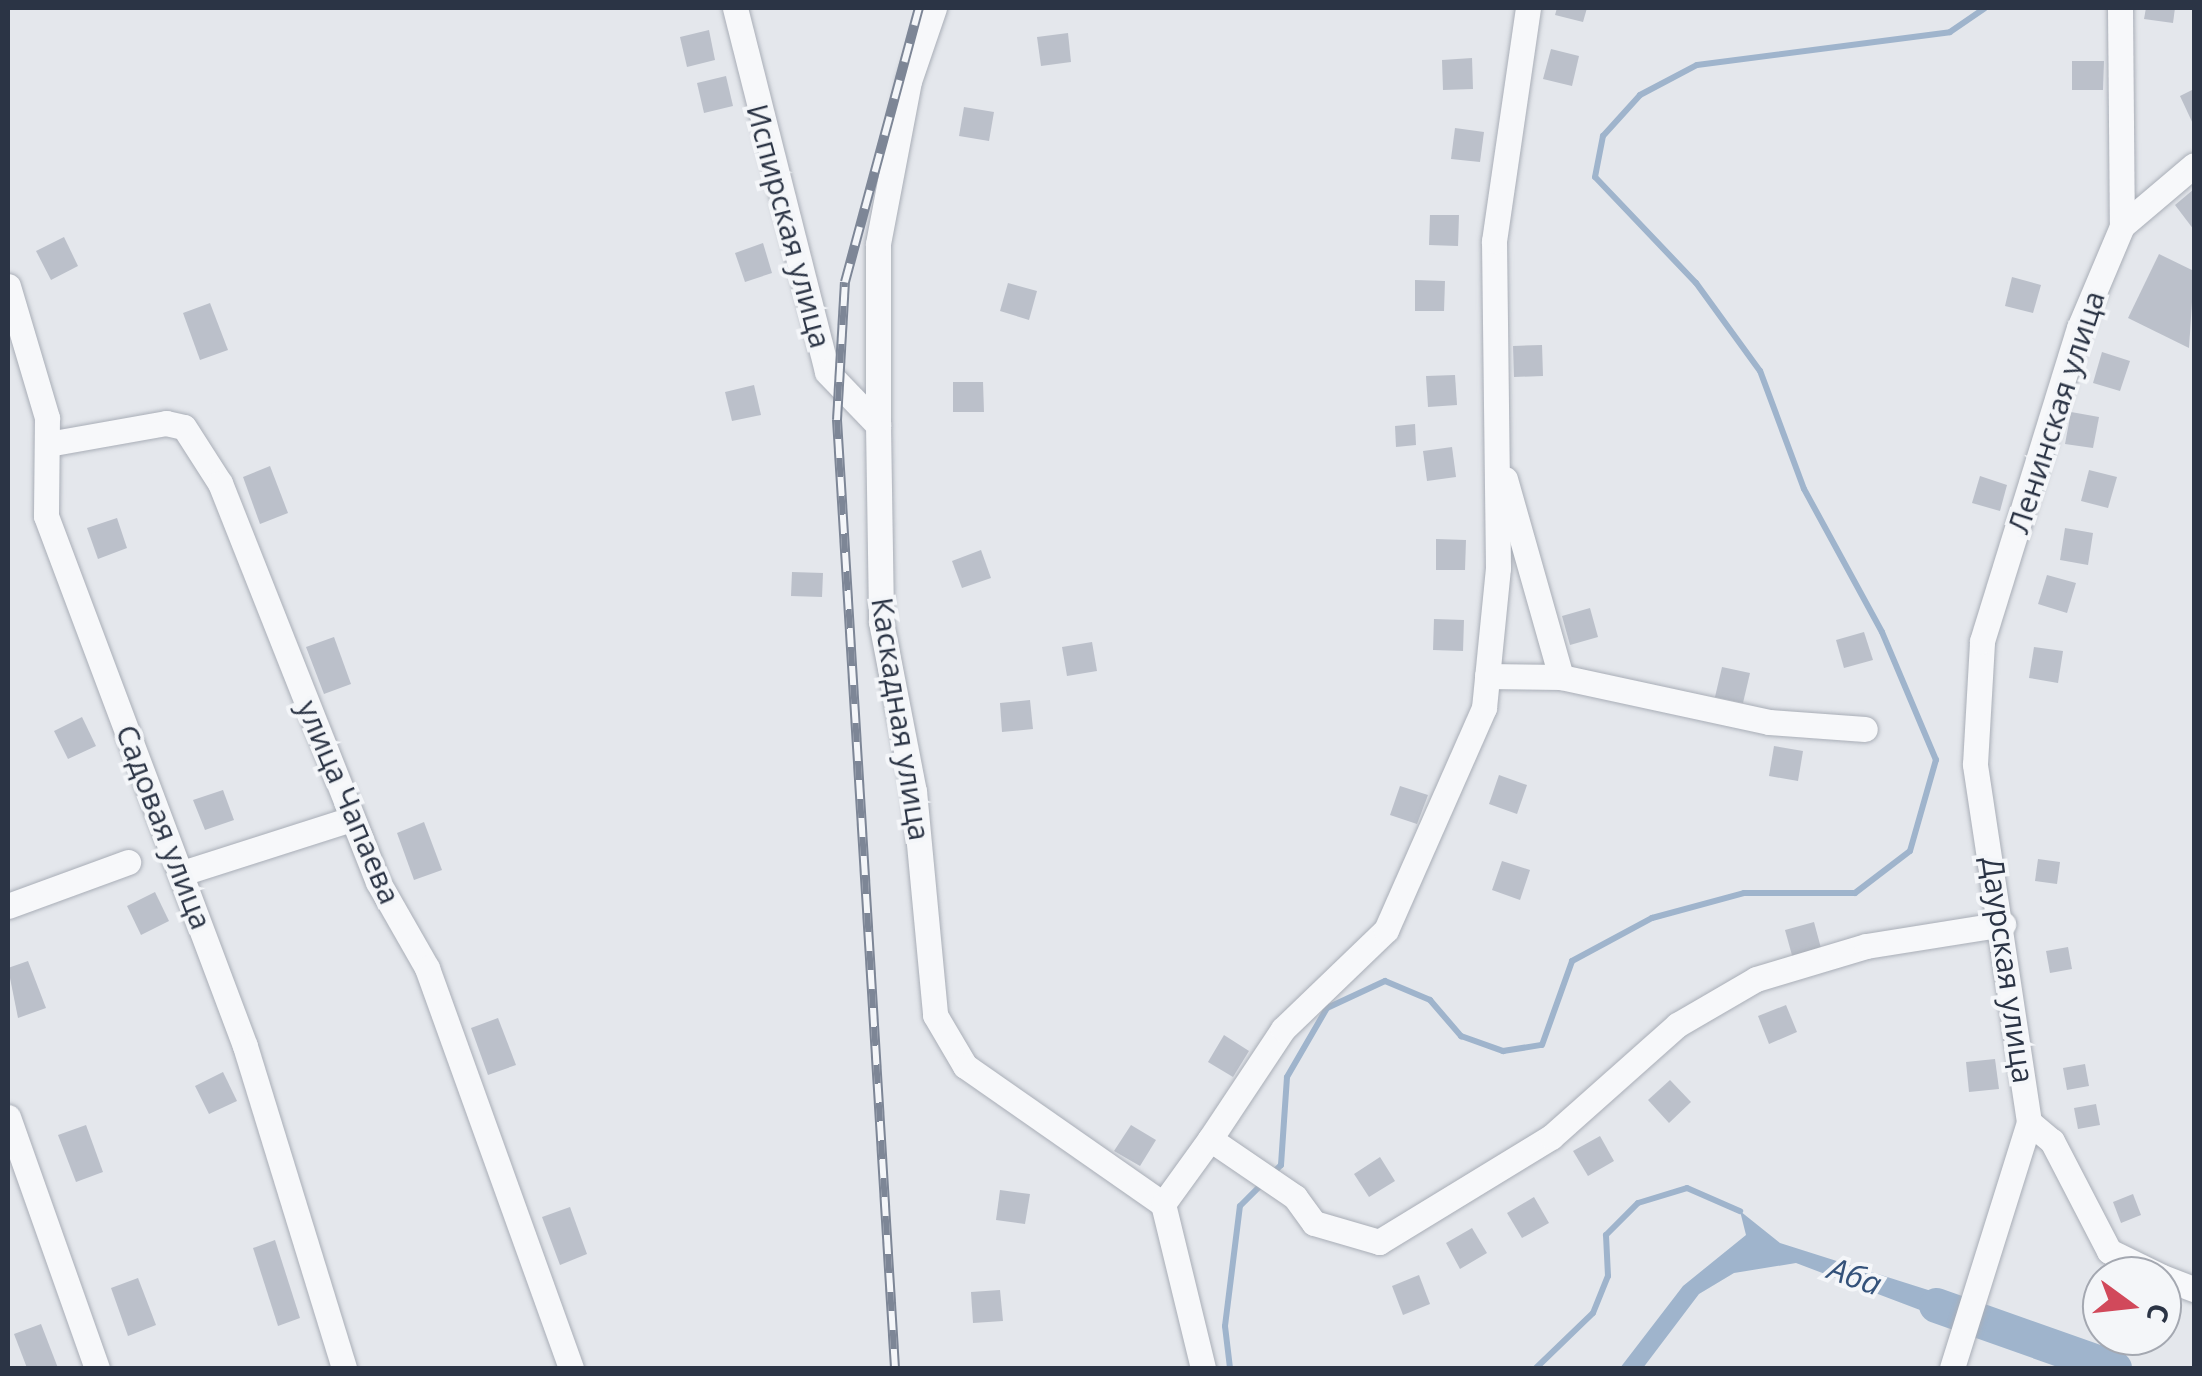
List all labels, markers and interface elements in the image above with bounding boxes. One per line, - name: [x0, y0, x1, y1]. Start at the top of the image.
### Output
- street label: Испирская улица: [739, 100, 839, 352]
- street label: Ленинская улица: [2000, 286, 2112, 538]
- street label: Каскадная улица: [864, 595, 938, 843]
- street label: улица Чапаева: [290, 695, 408, 909]
- street label: Садовая улица: [109, 720, 219, 934]
- street label: Даурская улица: [1974, 854, 2042, 1086]
- water label: Аба: [1823, 1249, 1887, 1303]
- north arrow: [2082, 1256, 2182, 1356]
- text: С: [2138, 1300, 2180, 1327]

